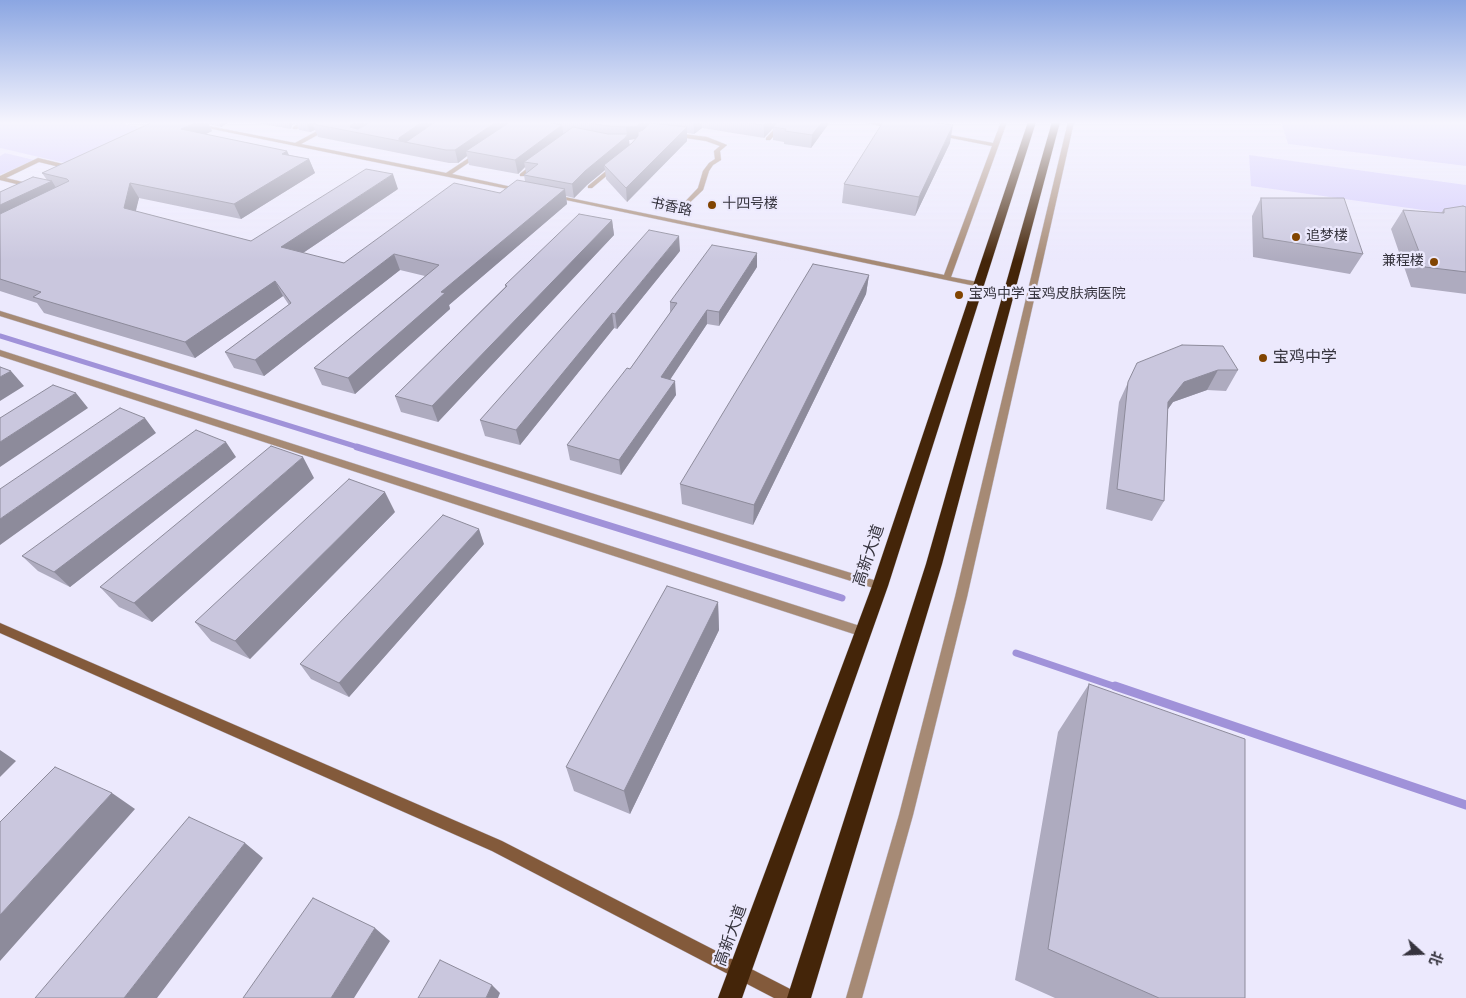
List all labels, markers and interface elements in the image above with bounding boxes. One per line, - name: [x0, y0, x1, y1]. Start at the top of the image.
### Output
- street label: 书香路: [649, 195, 693, 221]
- place label: 十四号楼: [722, 197, 778, 213]
- marker: 十四号楼: [706, 199, 718, 211]
- place label: 追梦楼: [1306, 229, 1348, 245]
- marker: 追梦楼: [1290, 231, 1302, 243]
- place label: 兼程楼: [1382, 254, 1424, 270]
- marker: 兼程楼: [1428, 256, 1440, 268]
- place label: 宝鸡中学 宝鸡皮肤病医院: [969, 287, 1126, 303]
- marker: 宝鸡中学 宝鸡皮肤病医院: [953, 289, 965, 301]
- place label: 宝鸡中学: [1273, 348, 1337, 368]
- marker: 宝鸡中学: [1257, 352, 1269, 364]
- street label: 高新大道: [851, 523, 889, 589]
- street label: 高新大道: [712, 903, 752, 969]
- north arrow: [1396, 928, 1446, 978]
- text: 北: [1423, 948, 1447, 968]

